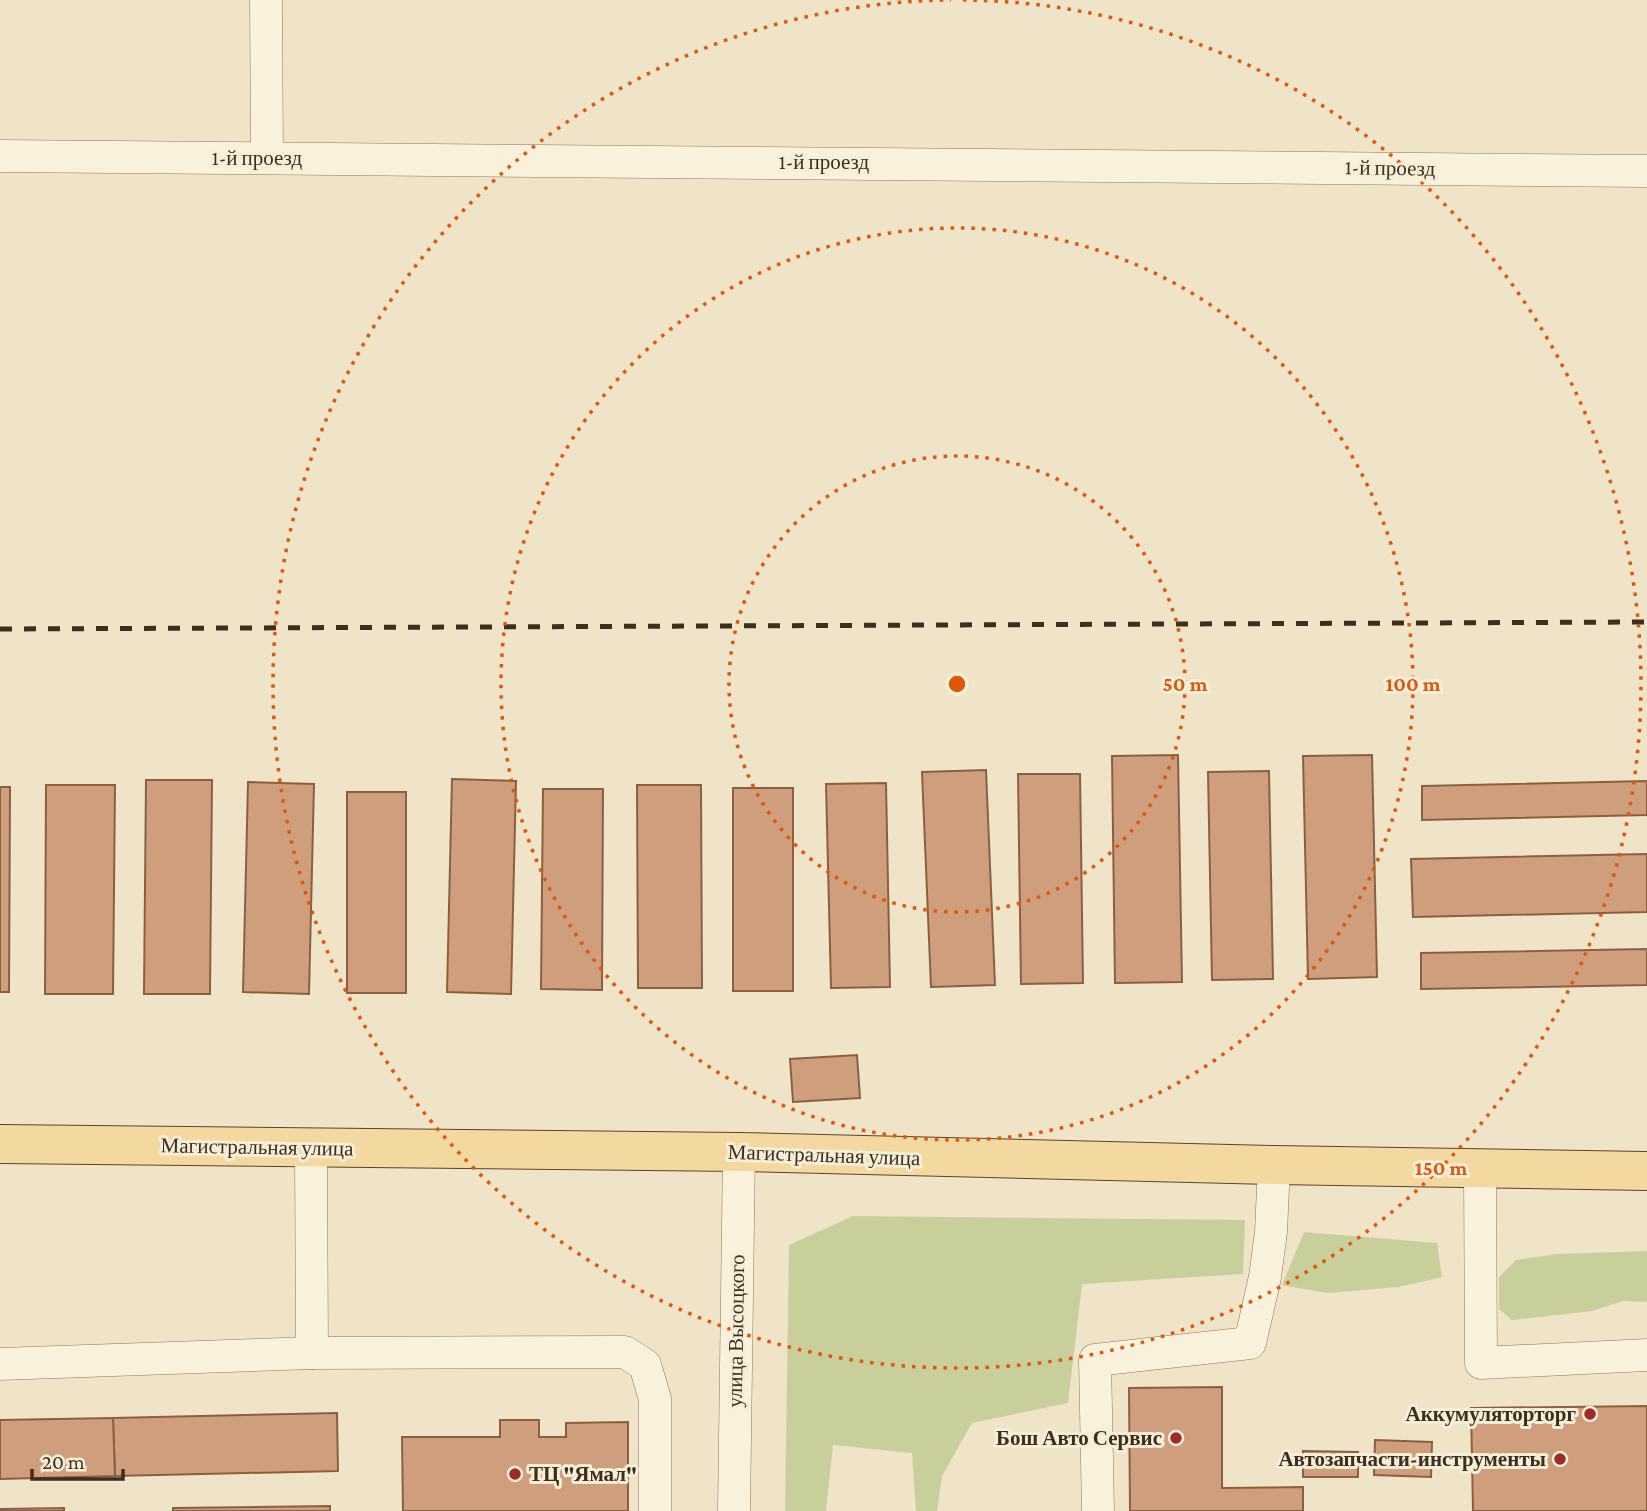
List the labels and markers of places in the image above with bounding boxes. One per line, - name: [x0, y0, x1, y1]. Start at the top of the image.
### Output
- centre of rings: [945, 672, 969, 696]
- place label: Аккумуляторторг: [1406, 1402, 1576, 1426]
- marker: Аккумуляторторг: [1582, 1406, 1598, 1422]
- place label: Бош Авто Сервис: [996, 1426, 1162, 1450]
- marker: Бош Авто Сервис: [1168, 1430, 1184, 1446]
- place label: Автозапчасти-инструменты: [1278, 1447, 1546, 1471]
- marker: Автозапчасти-инструменты: [1552, 1451, 1568, 1467]
- place label: ТЦ "Ямал": [529, 1462, 637, 1486]
- marker: ТЦ "Ямал": [507, 1466, 523, 1482]

